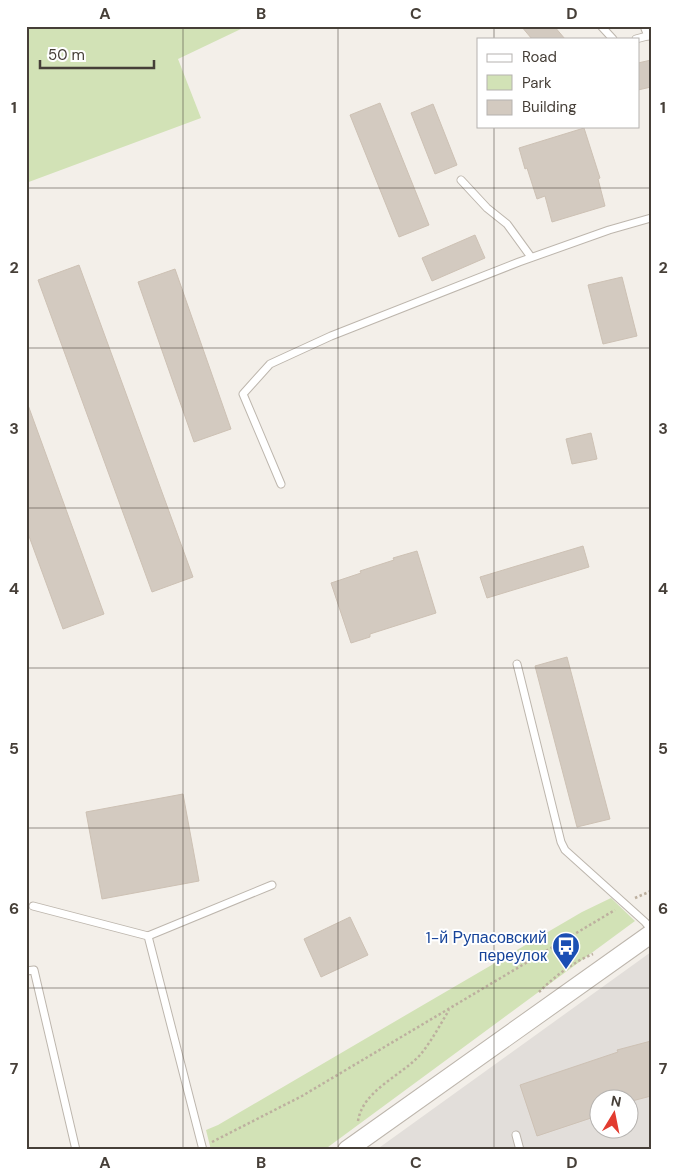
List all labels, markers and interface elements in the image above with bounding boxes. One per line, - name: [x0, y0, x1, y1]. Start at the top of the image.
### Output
- text: A: [99, 3, 111, 24]
- text: B: [256, 3, 266, 24]
- text: C: [410, 3, 422, 24]
- text: D: [566, 3, 578, 24]
- scale bar: [40, 38, 154, 70]
- legend: [477, 38, 640, 128]
- text: 50 m: [48, 45, 85, 65]
- text: Road: [522, 47, 557, 67]
- text: Park: [522, 73, 552, 93]
- text: 1: [11, 97, 17, 118]
- text: Building: [522, 97, 577, 117]
- text: 1: [660, 97, 666, 118]
- text: 2: [9, 257, 19, 278]
- text: 2: [658, 257, 668, 278]
- text: 3: [9, 418, 19, 439]
- text: 3: [658, 418, 668, 439]
- text: 4: [9, 578, 19, 599]
- text: 4: [658, 578, 668, 599]
- text: 5: [9, 738, 19, 759]
- text: 5: [658, 738, 668, 759]
- text: 6: [9, 898, 19, 919]
- text: 6: [658, 898, 668, 919]
- place label: 1-й Рупасовский переулок: [426, 927, 548, 966]
- bus stop icon: 1-й Рупасовский переулок: [551, 931, 581, 970]
- text: 7: [10, 1058, 19, 1079]
- text: 7: [659, 1058, 668, 1079]
- north arrow: [590, 1088, 640, 1138]
- text: N: [610, 1091, 623, 1111]
- text: A: [99, 1152, 111, 1173]
- text: B: [256, 1152, 266, 1173]
- text: C: [410, 1152, 422, 1173]
- text: D: [566, 1152, 578, 1173]

